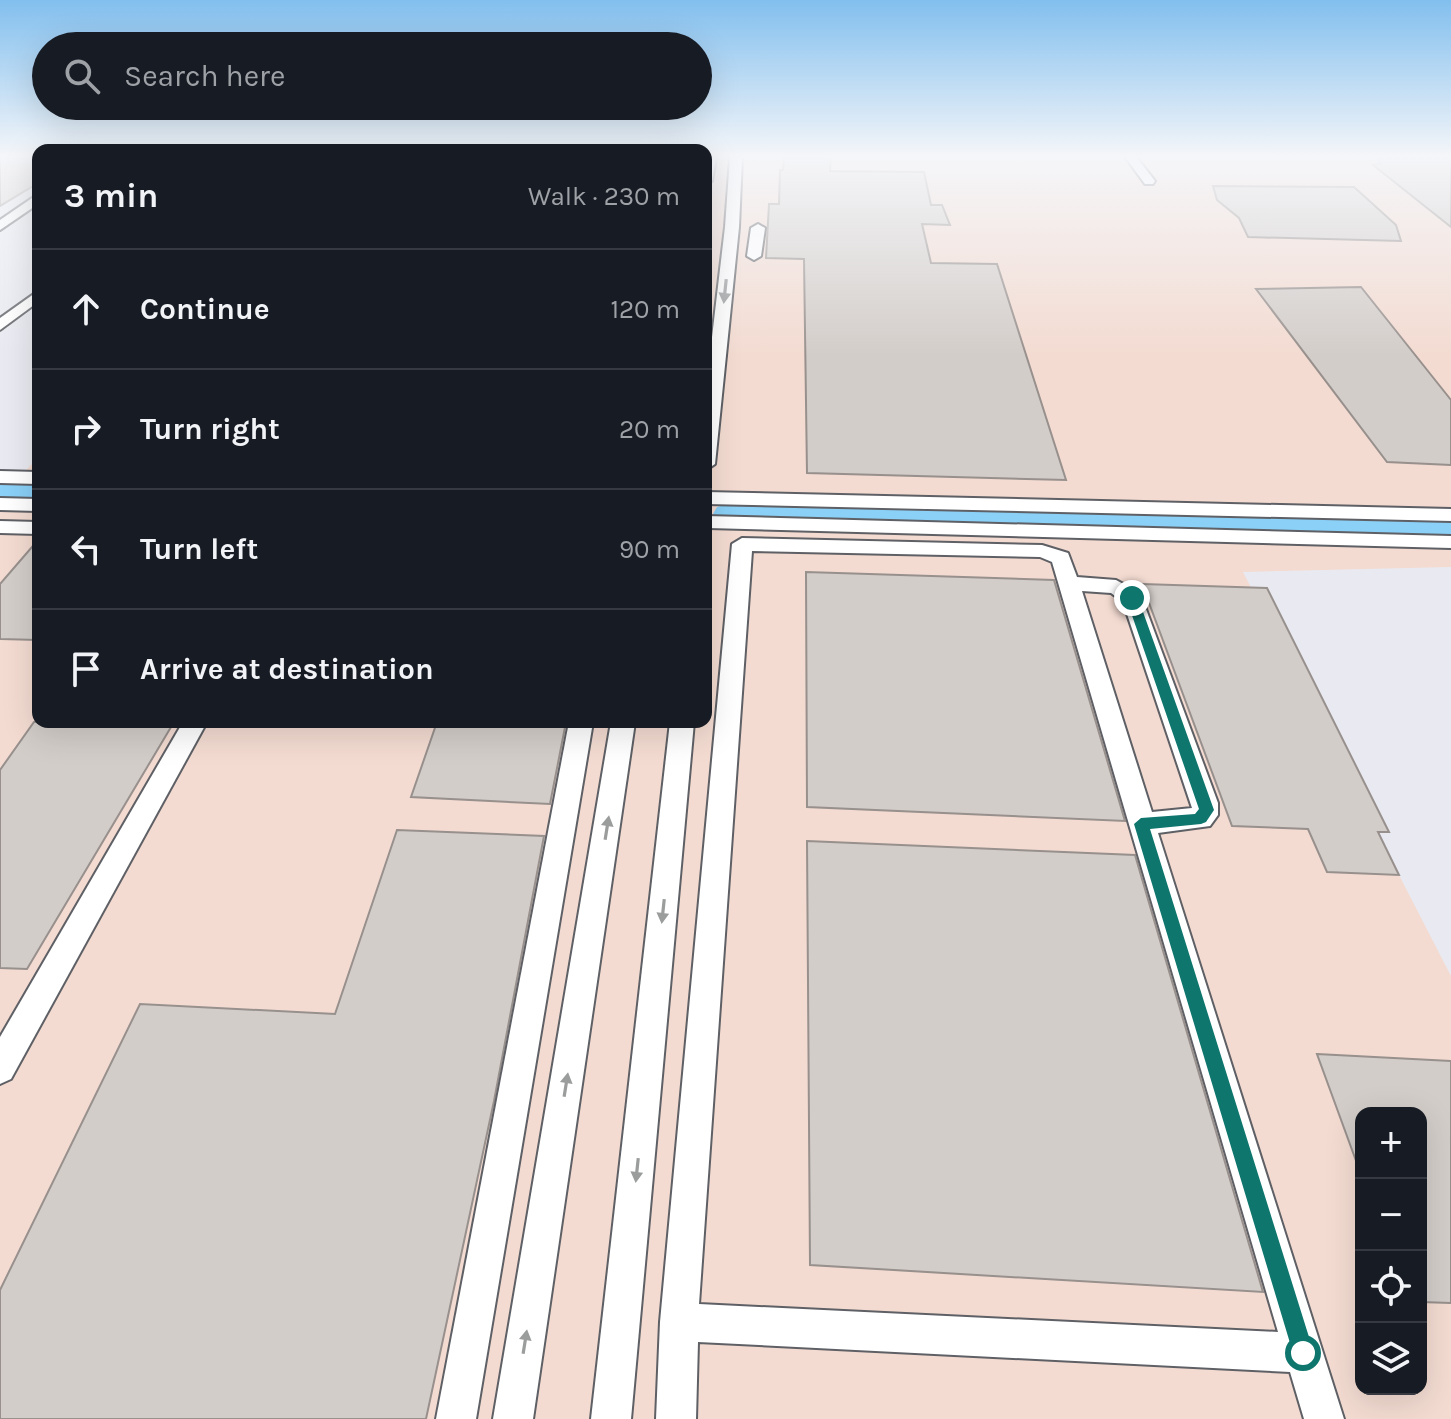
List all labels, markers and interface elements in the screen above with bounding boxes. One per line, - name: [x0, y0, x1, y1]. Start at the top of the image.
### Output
- search box: [32, 32, 712, 120]
- icon: search: [60, 54, 104, 98]
- text: Search here: [124, 58, 285, 94]
- text: 3 min: [64, 176, 158, 216]
- text: Walk · 230 m: [528, 181, 680, 212]
- one-way arrow: [719, 279, 732, 304]
- icon: ahead: [64, 287, 108, 331]
- text: Continue: [140, 291, 270, 327]
- text: 120 m: [610, 294, 680, 325]
- icon: right: [64, 407, 108, 451]
- text: Turn right: [140, 411, 280, 447]
- text: 20 m: [619, 414, 680, 445]
- icon: left: [64, 527, 108, 571]
- text: Turn left: [140, 531, 258, 567]
- text: 90 m: [619, 534, 680, 565]
- route end: [1114, 580, 1150, 616]
- icon: arrive: [64, 647, 108, 691]
- text: Arrive at destination: [140, 651, 434, 687]
- one-way arrow: [601, 816, 613, 841]
- one-way arrow: [657, 899, 670, 924]
- one-way arrow: [560, 1072, 573, 1097]
- map controls: [1355, 1107, 1427, 1395]
- button: +: [1355, 1107, 1427, 1179]
- one-way arrow: [630, 1158, 643, 1183]
- button: −: [1355, 1179, 1427, 1251]
- button: locate: [1355, 1251, 1427, 1323]
- button: layers: [1355, 1323, 1427, 1395]
- one-way arrow: [520, 1329, 532, 1354]
- route start: [1285, 1335, 1321, 1371]

